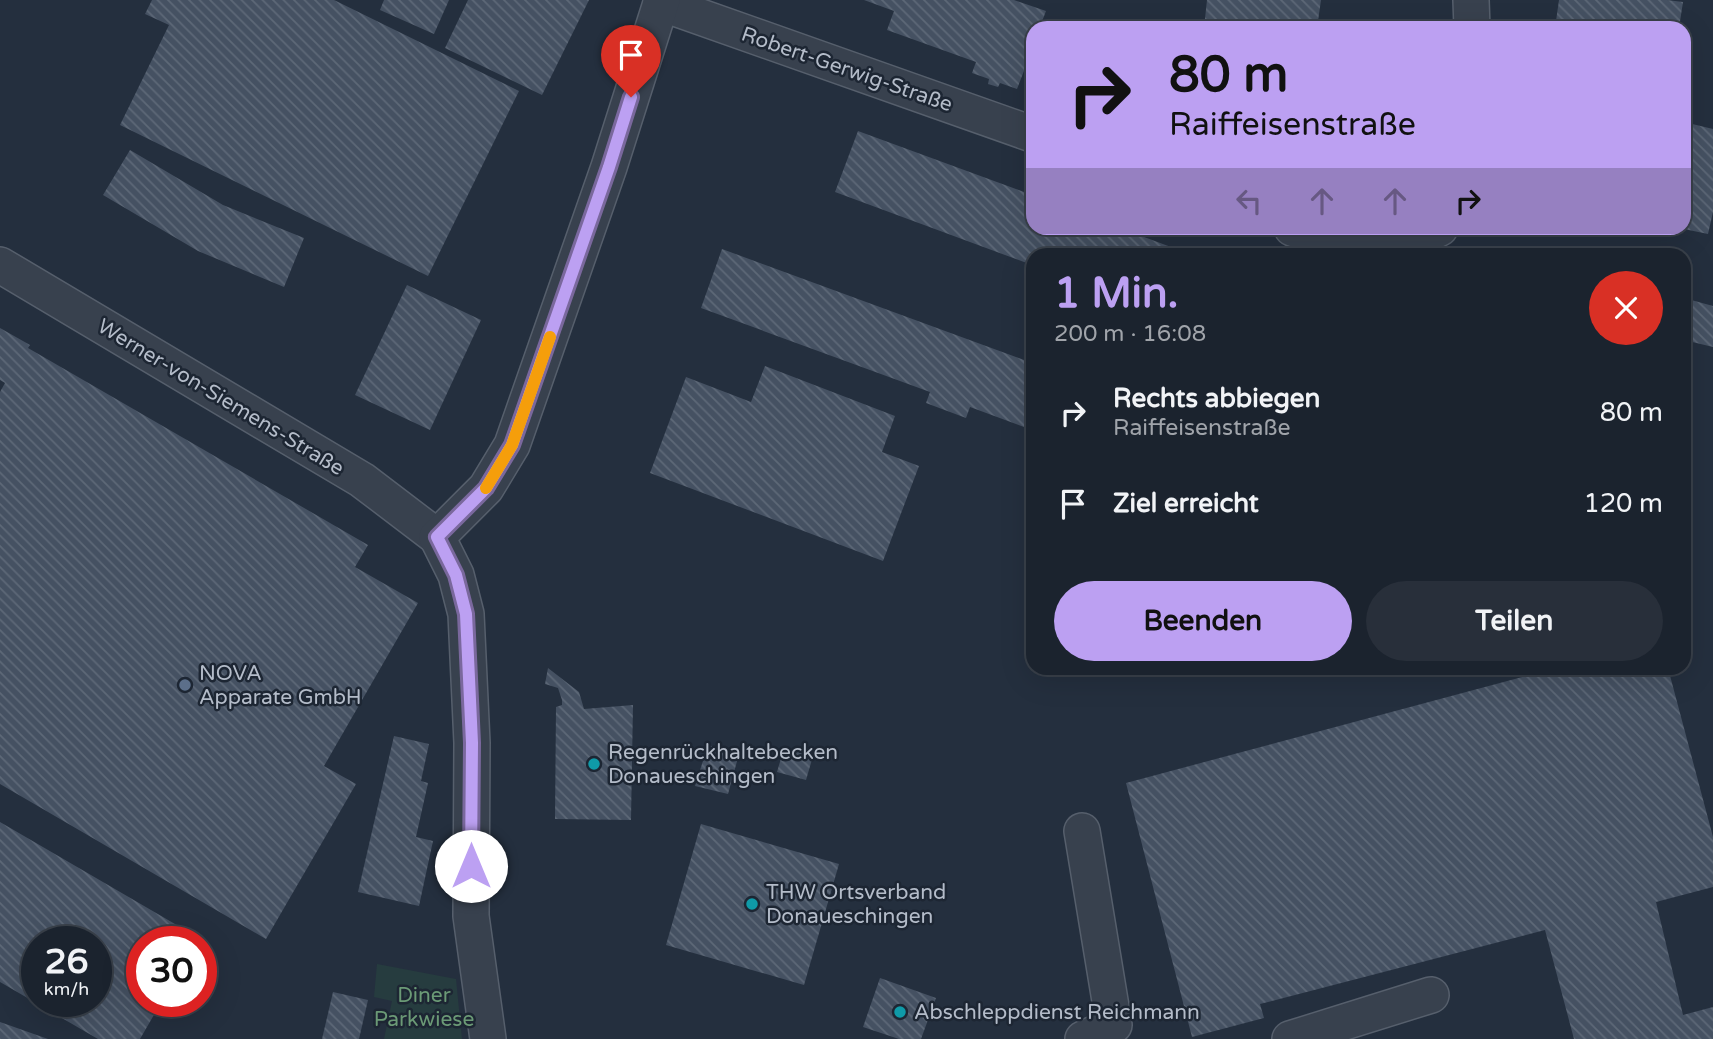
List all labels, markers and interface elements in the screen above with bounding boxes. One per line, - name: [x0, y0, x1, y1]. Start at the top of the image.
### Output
- street label: Robert-Gerwig-Straße: [738, 22, 956, 117]
- pin: [601, 25, 661, 97]
- icon: arrive: [612, 36, 650, 74]
- text: 80 m: [1169, 46, 1288, 105]
- icon: right: [1054, 49, 1145, 140]
- text: Raiffeisenstraße: [1169, 106, 1416, 144]
- icon: left: [1230, 182, 1268, 220]
- icon: ahead: [1303, 182, 1341, 220]
- icon: ahead: [1376, 182, 1414, 220]
- icon: right: [1449, 182, 1487, 220]
- text: 1 Min.: [1054, 268, 1178, 319]
- button: close: [1589, 271, 1663, 345]
- street label: Werner-von-Siemens-Straße: [93, 314, 349, 481]
- text: 200 m · 16:08: [1054, 320, 1206, 348]
- text: Rechts abbiegen: [1113, 383, 1320, 414]
- icon: right: [1054, 394, 1092, 432]
- text: 80 m: [1600, 397, 1663, 428]
- text: Raiffeisenstraße: [1113, 414, 1290, 442]
- icon: arrive: [1054, 485, 1092, 523]
- text: Ziel erreicht: [1113, 488, 1259, 519]
- text: 120 m: [1583, 488, 1663, 519]
- button: Beenden: [1054, 581, 1352, 661]
- button: Teilen: [1366, 581, 1663, 661]
- place label: NOVA Apparate GmbH: [199, 661, 362, 710]
- marker: NOVA Apparate GmbH: [177, 677, 193, 693]
- place label: Regenrückhaltebecken Donaueschingen: [608, 740, 838, 789]
- marker: Regenrückhaltebecken Donaueschingen: [586, 756, 602, 772]
- position arrow: [434, 829, 508, 903]
- place label: THW Ortsverband Donaueschingen: [766, 880, 946, 929]
- marker: THW Ortsverband Donaueschingen: [744, 896, 760, 912]
- speed limit sign: 30: [126, 926, 217, 1017]
- text: 26: [45, 941, 88, 983]
- text: km/h: [44, 978, 89, 1000]
- park label: Diner Parkwiese: [374, 983, 474, 1032]
- place label: Abschleppdienst Reichmann: [914, 1000, 1200, 1025]
- marker: Abschleppdienst Reichmann: [892, 1004, 908, 1020]

